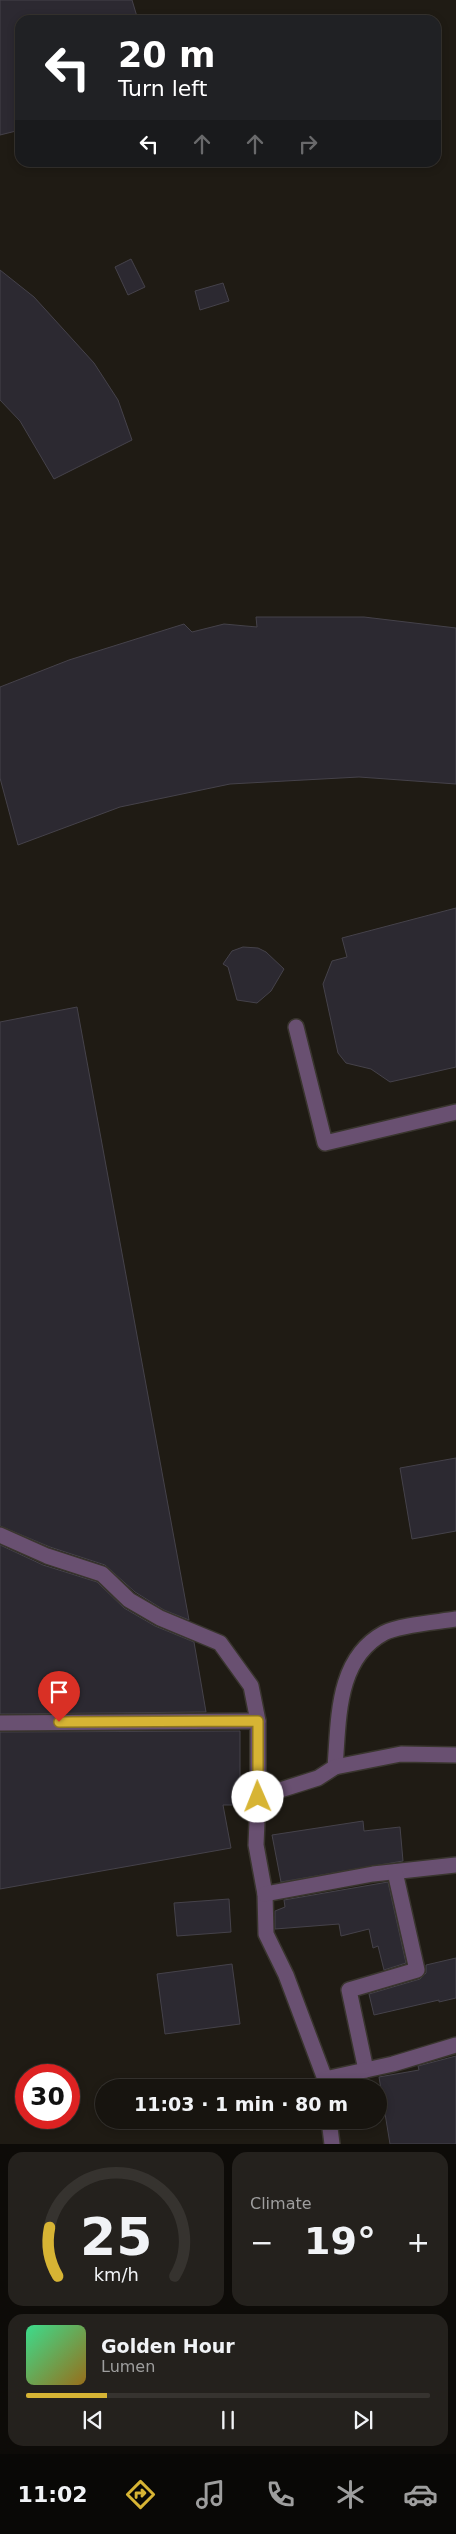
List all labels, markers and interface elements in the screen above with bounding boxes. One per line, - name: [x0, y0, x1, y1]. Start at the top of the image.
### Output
- icon: left: [35, 35, 100, 100]
- text: 20 m: [118, 35, 215, 75]
- text: Turn left: [118, 76, 207, 101]
- icon: left: [135, 130, 163, 158]
- icon: ahead: [188, 130, 216, 158]
- icon: ahead: [241, 130, 269, 158]
- icon: right: [294, 130, 322, 158]
- pin: [38, 1671, 80, 1722]
- icon: arrive: [45, 1678, 73, 1706]
- position arrow: [231, 1770, 283, 1822]
- speed limit sign: 30: [15, 2064, 80, 2129]
- text: 11:03 · 1 min · 80 m: [134, 2093, 348, 2115]
- text: Climate: [250, 2194, 312, 2213]
- text: 25: [80, 2207, 152, 2267]
- text: 19°: [304, 2219, 376, 2263]
- text: −: [250, 2226, 273, 2259]
- text: +: [407, 2226, 430, 2259]
- text: km/h: [93, 2264, 139, 2285]
- text: Golden Hour: [101, 2335, 235, 2357]
- text: Lumen: [101, 2357, 155, 2376]
- icon: previous: [79, 2406, 107, 2434]
- icon: pause: [214, 2406, 242, 2434]
- icon: next: [349, 2406, 377, 2434]
- icon: directions: [123, 2477, 158, 2512]
- icon: music: [193, 2477, 228, 2512]
- icon: phone: [263, 2477, 298, 2512]
- icon: climate: [333, 2477, 368, 2512]
- icon: car: [403, 2477, 438, 2512]
- text: 11:02: [18, 2482, 88, 2507]

